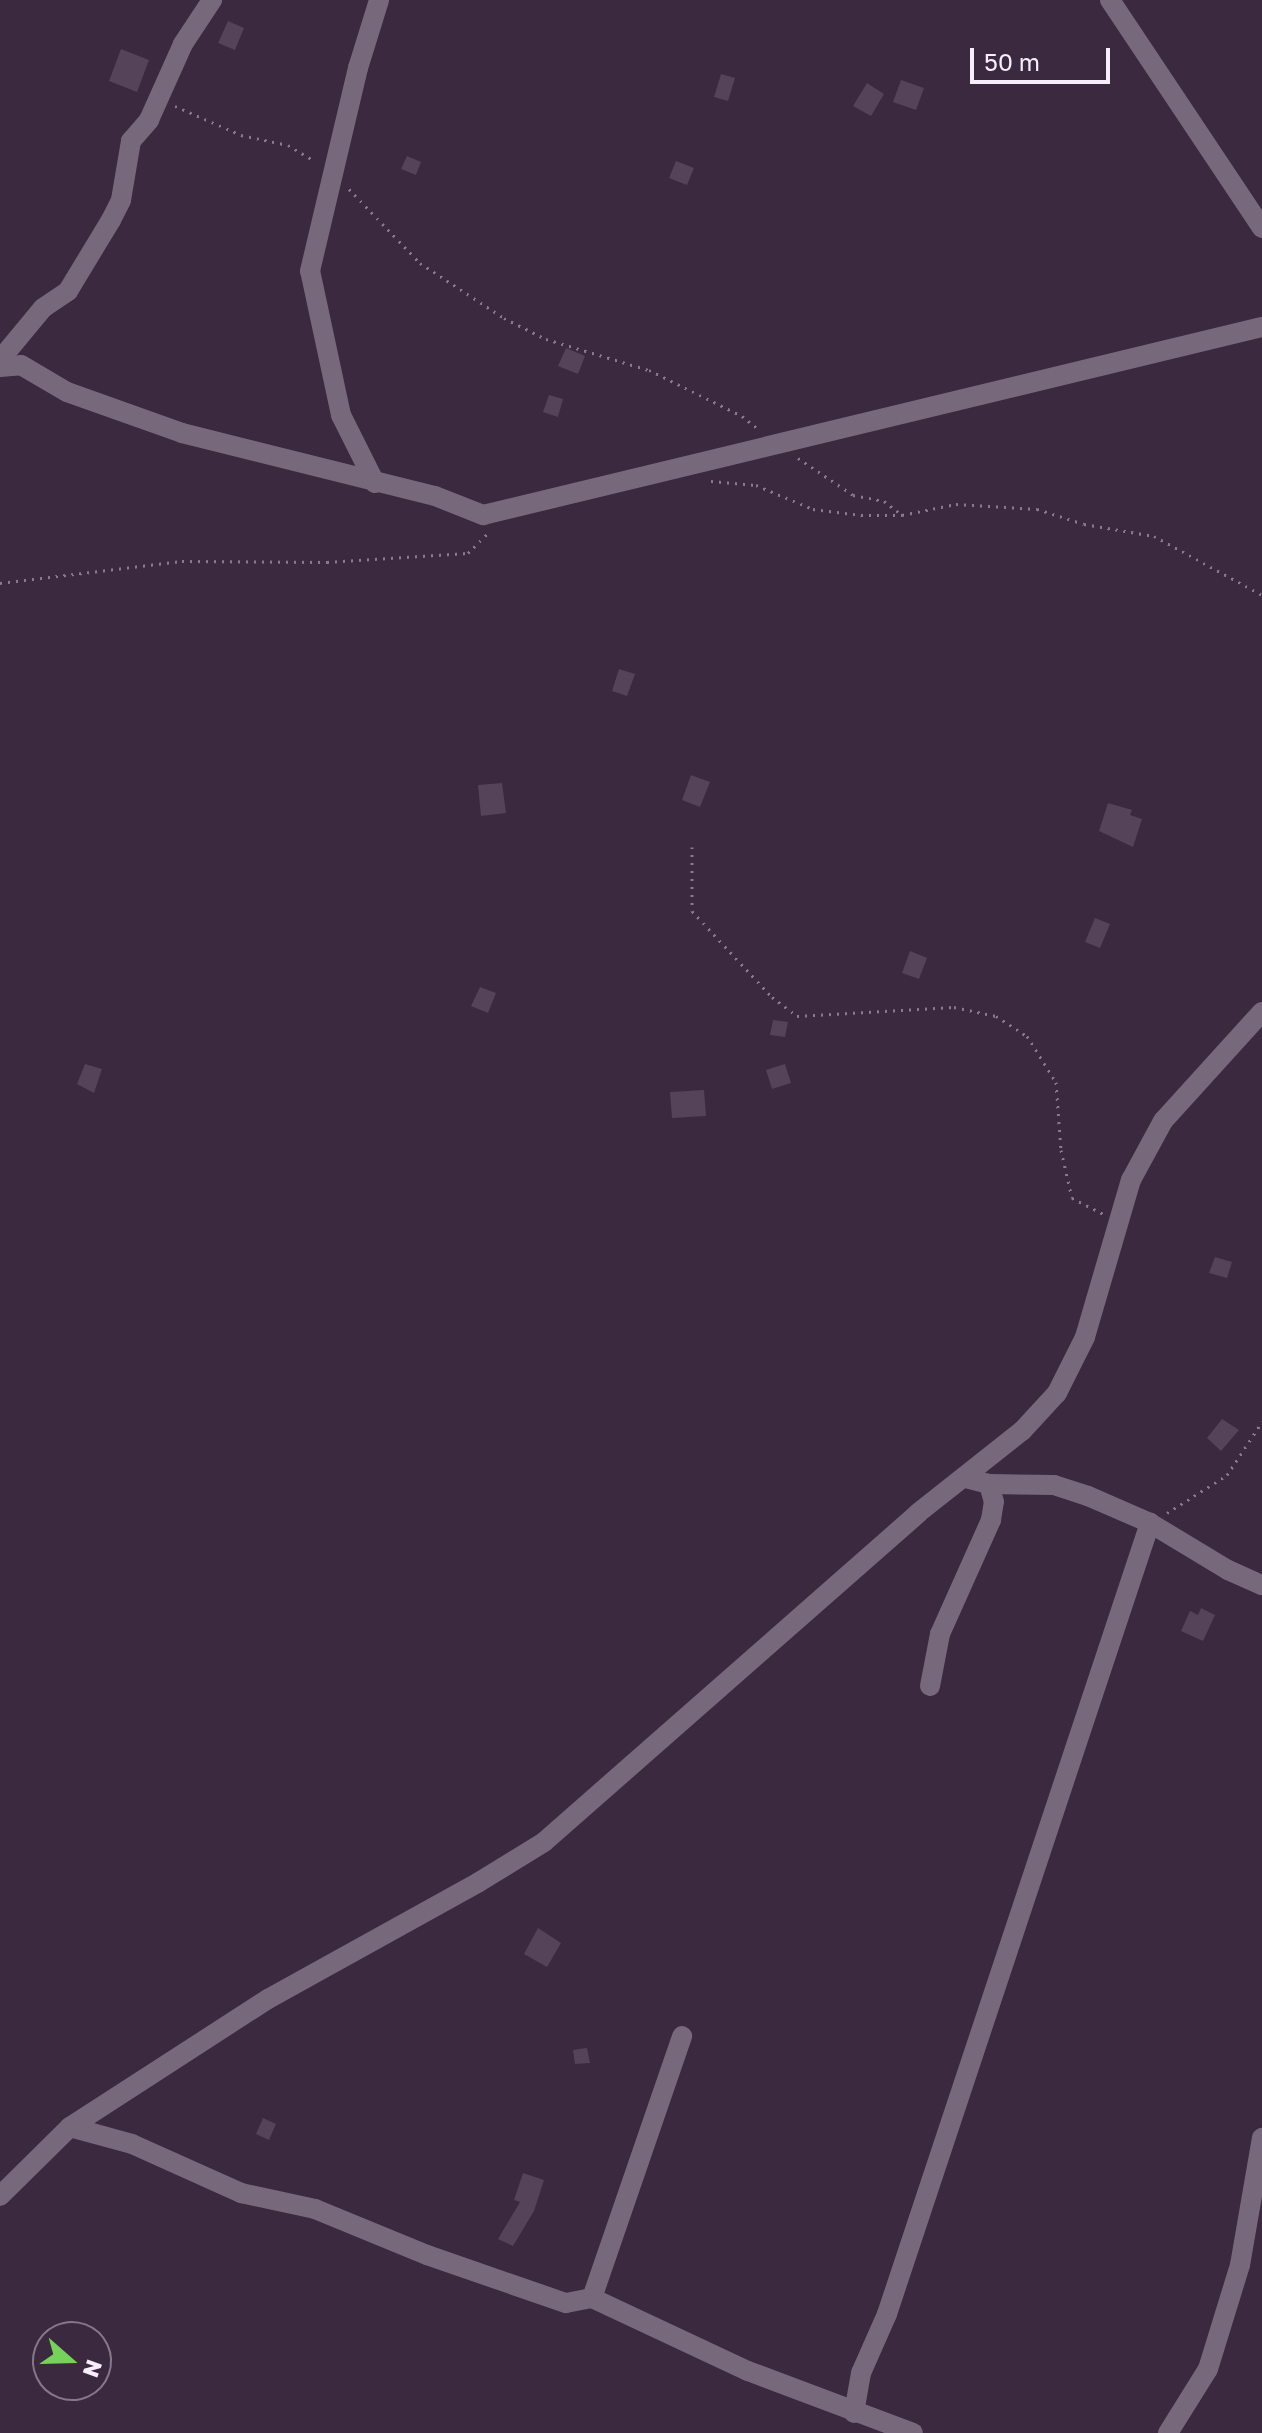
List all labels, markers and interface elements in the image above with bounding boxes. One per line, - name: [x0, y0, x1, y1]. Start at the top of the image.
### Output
- scale bar: [974, 32, 1114, 82]
- text: 50 m: [984, 47, 1040, 76]
- north arrow: [32, 2321, 112, 2401]
- text: N: [78, 2356, 109, 2381]

